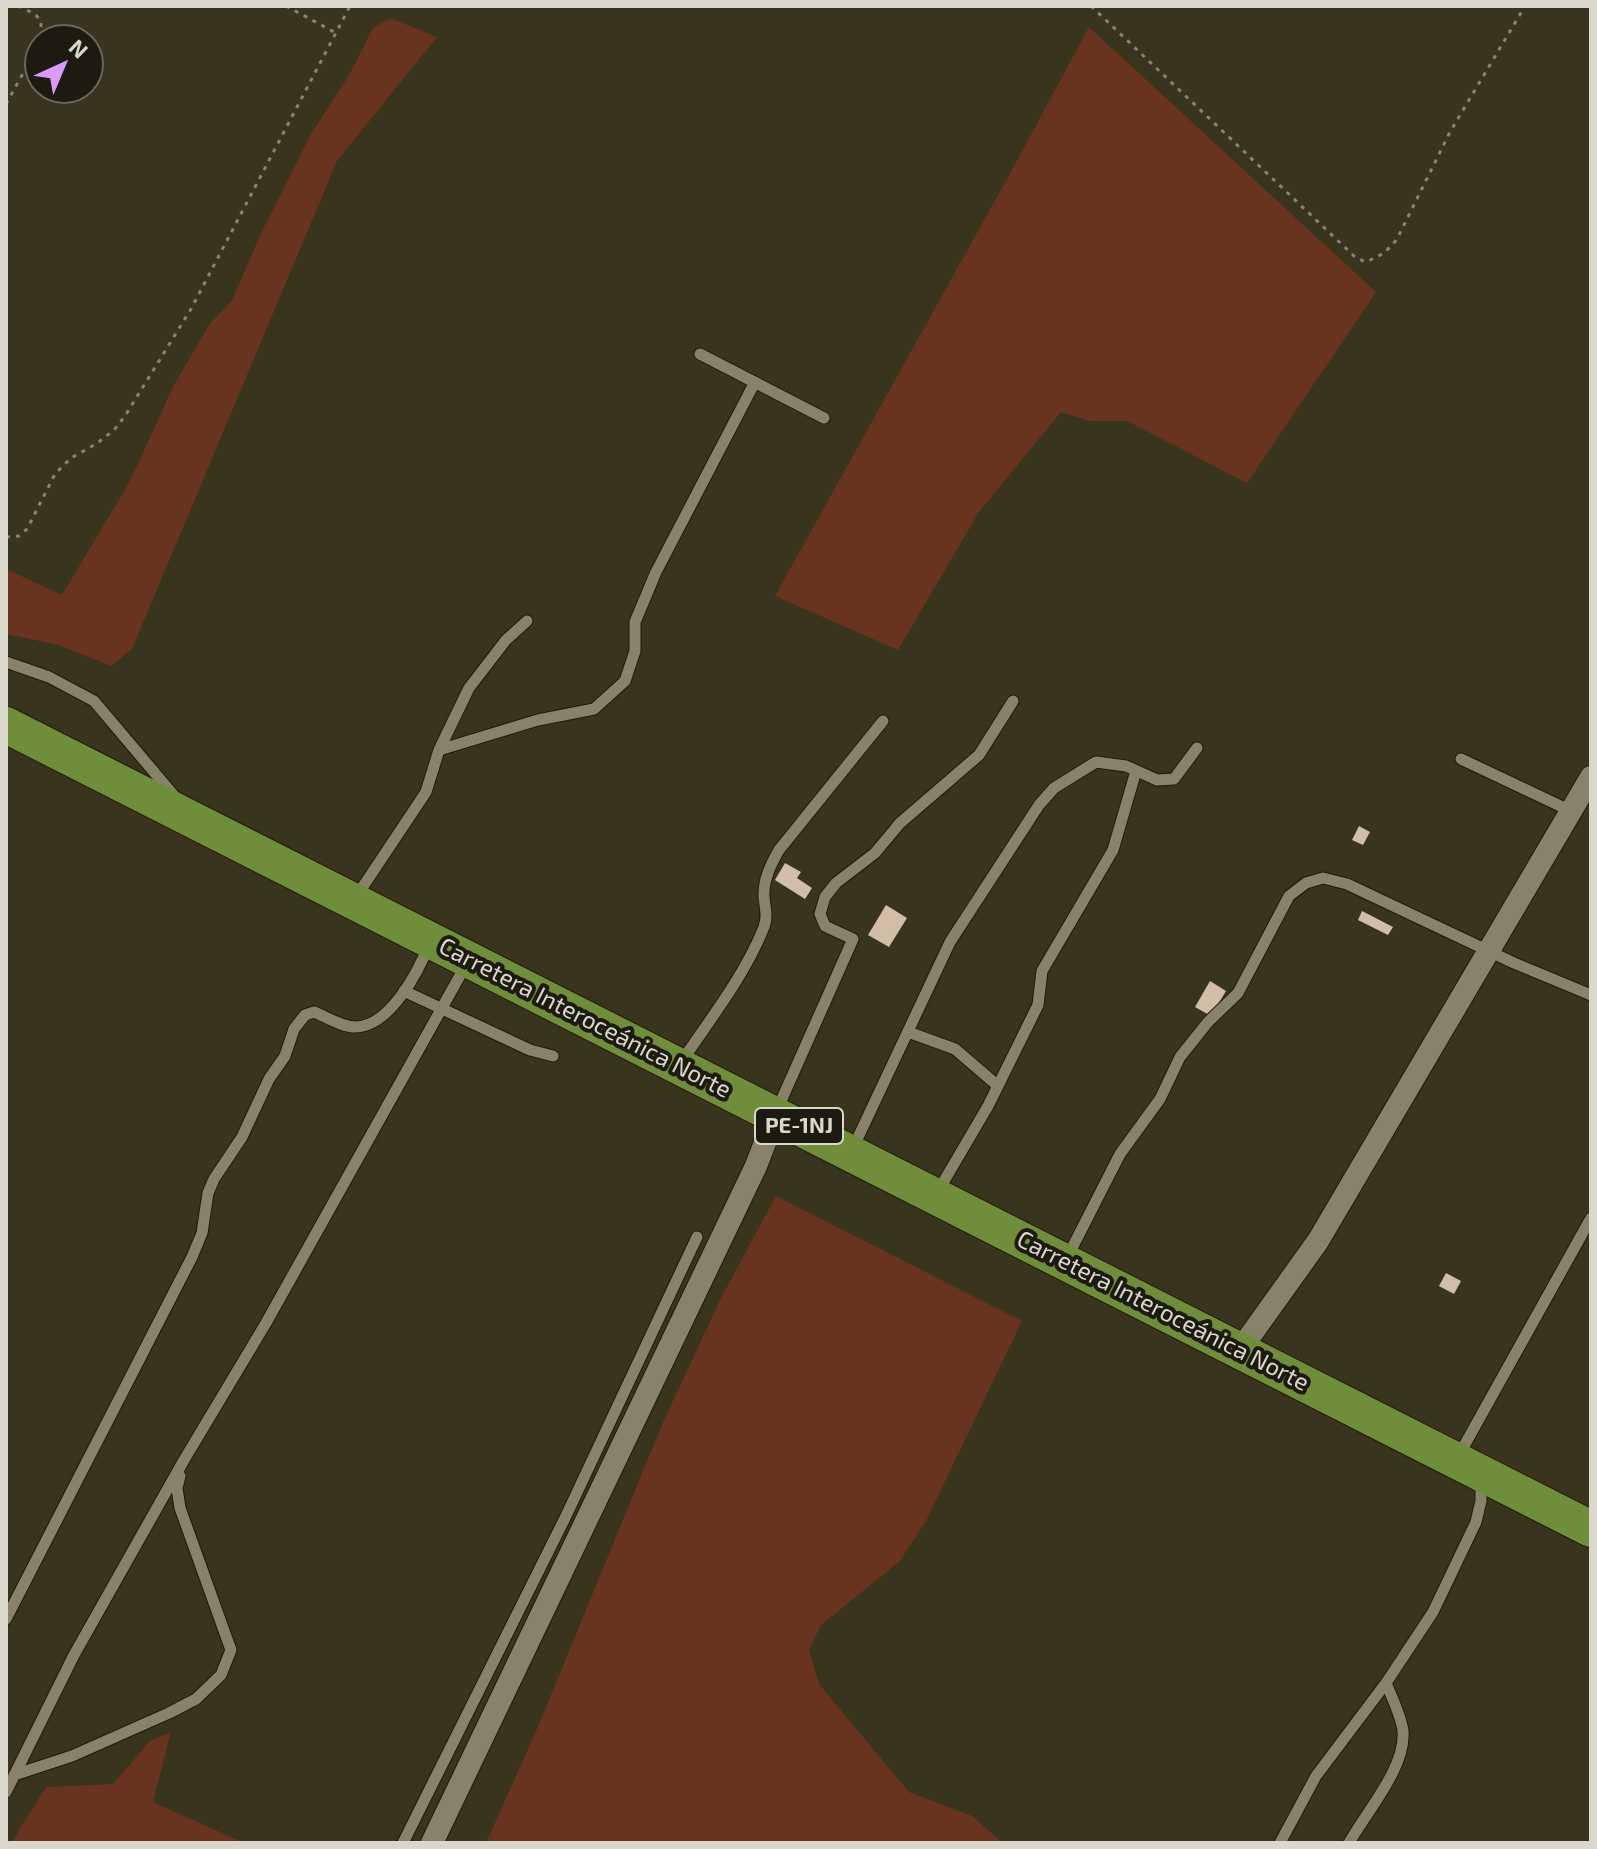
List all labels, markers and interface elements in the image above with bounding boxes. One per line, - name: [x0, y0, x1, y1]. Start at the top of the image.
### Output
- north arrow: [24, 24, 104, 104]
- text: N: [65, 33, 94, 63]
- street label: Carretera Interoceánica Norte: [434, 932, 736, 1104]
- road number: PE-1NJ: [755, 1108, 843, 1144]
- street label: Carretera Interoceánica Norte: [1012, 1225, 1314, 1397]

